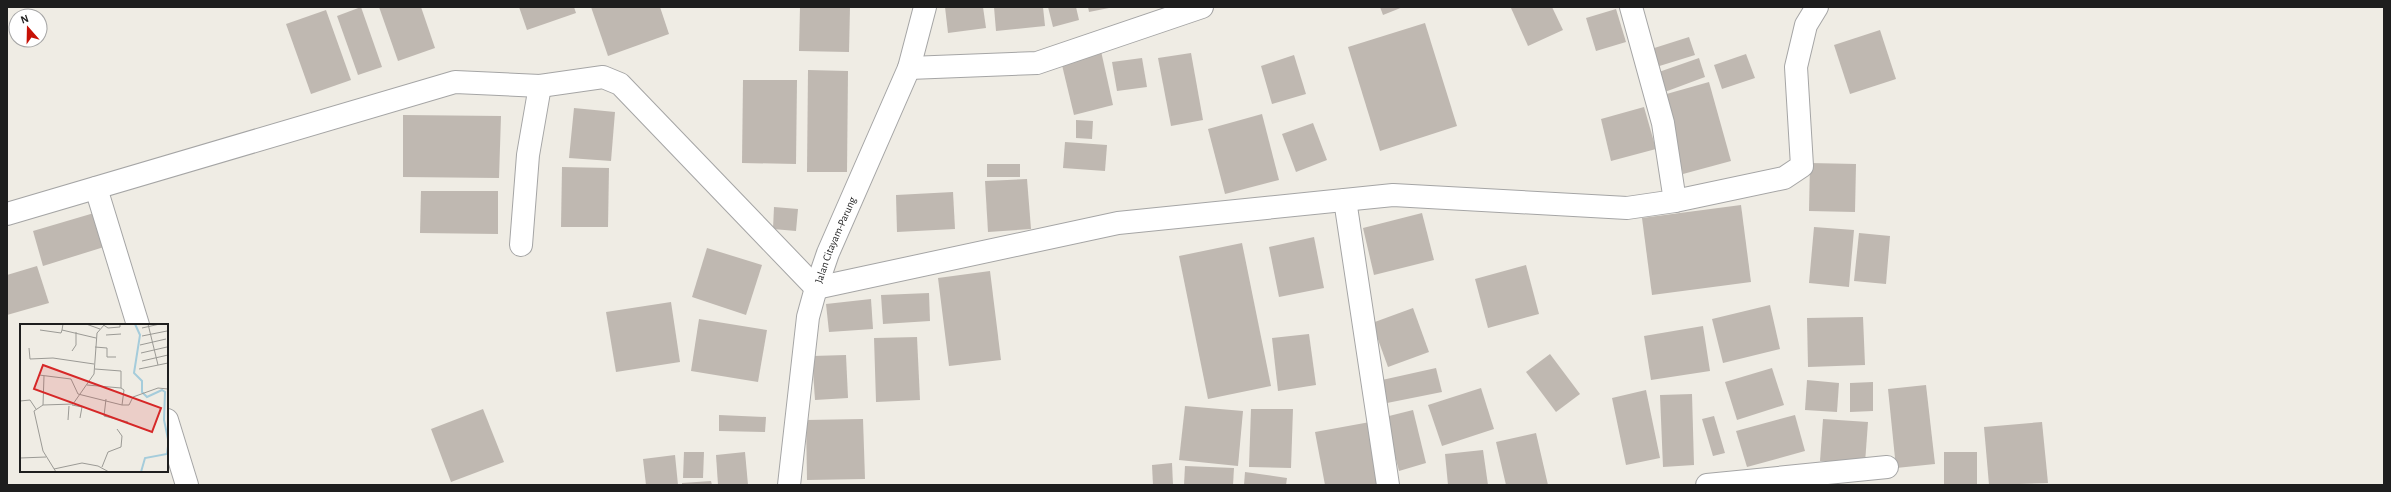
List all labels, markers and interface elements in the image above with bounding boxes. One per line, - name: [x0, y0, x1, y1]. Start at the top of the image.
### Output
- north arrow: [8, 8, 48, 48]
- text: N: [19, 13, 30, 26]
- street label: Jalan Citayam-Parung: [813, 194, 858, 284]
- inset map: [20, 324, 168, 472]

